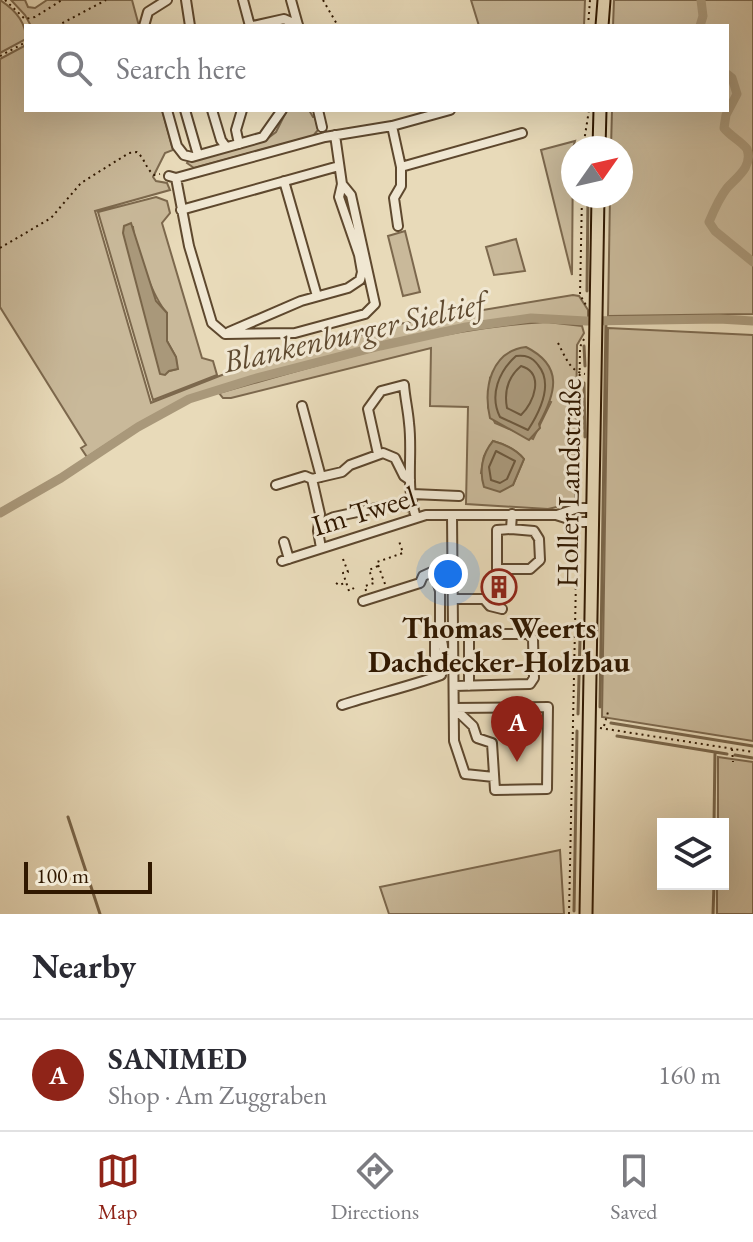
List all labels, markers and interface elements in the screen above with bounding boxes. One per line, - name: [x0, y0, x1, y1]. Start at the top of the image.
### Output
- search box: [24, 24, 729, 112]
- icon: search: [52, 46, 96, 90]
- text: Search here: [116, 49, 246, 88]
- north arrow: [561, 136, 633, 208]
- water label: Blankenburger Sieltief: [218, 280, 496, 383]
- street label: Holler Landstraße: [547, 378, 590, 588]
- street label: Im Tweel: [307, 476, 421, 545]
- your location: [428, 554, 468, 594]
- building icon: Thomas Weerts Dachdecker-Holzbau: [480, 568, 518, 606]
- place label: Thomas Weerts Dachdecker-Holzbau: [368, 608, 630, 681]
- pin: A: [491, 696, 543, 762]
- map controls: [657, 818, 729, 890]
- button: layers: [657, 818, 729, 890]
- scale bar: [24, 858, 152, 894]
- text: 100 m: [36, 861, 89, 890]
- text: Nearby: [32, 944, 136, 988]
- text: SANIMED: [108, 1039, 247, 1078]
- text: A: [49, 1058, 67, 1092]
- text: 160 m: [658, 1058, 721, 1092]
- text: Shop · Am Zuggraben: [108, 1078, 327, 1112]
- tab: Map: [96, 1149, 140, 1226]
- tab: Directions: [331, 1149, 419, 1226]
- tab: Saved: [610, 1149, 657, 1226]

